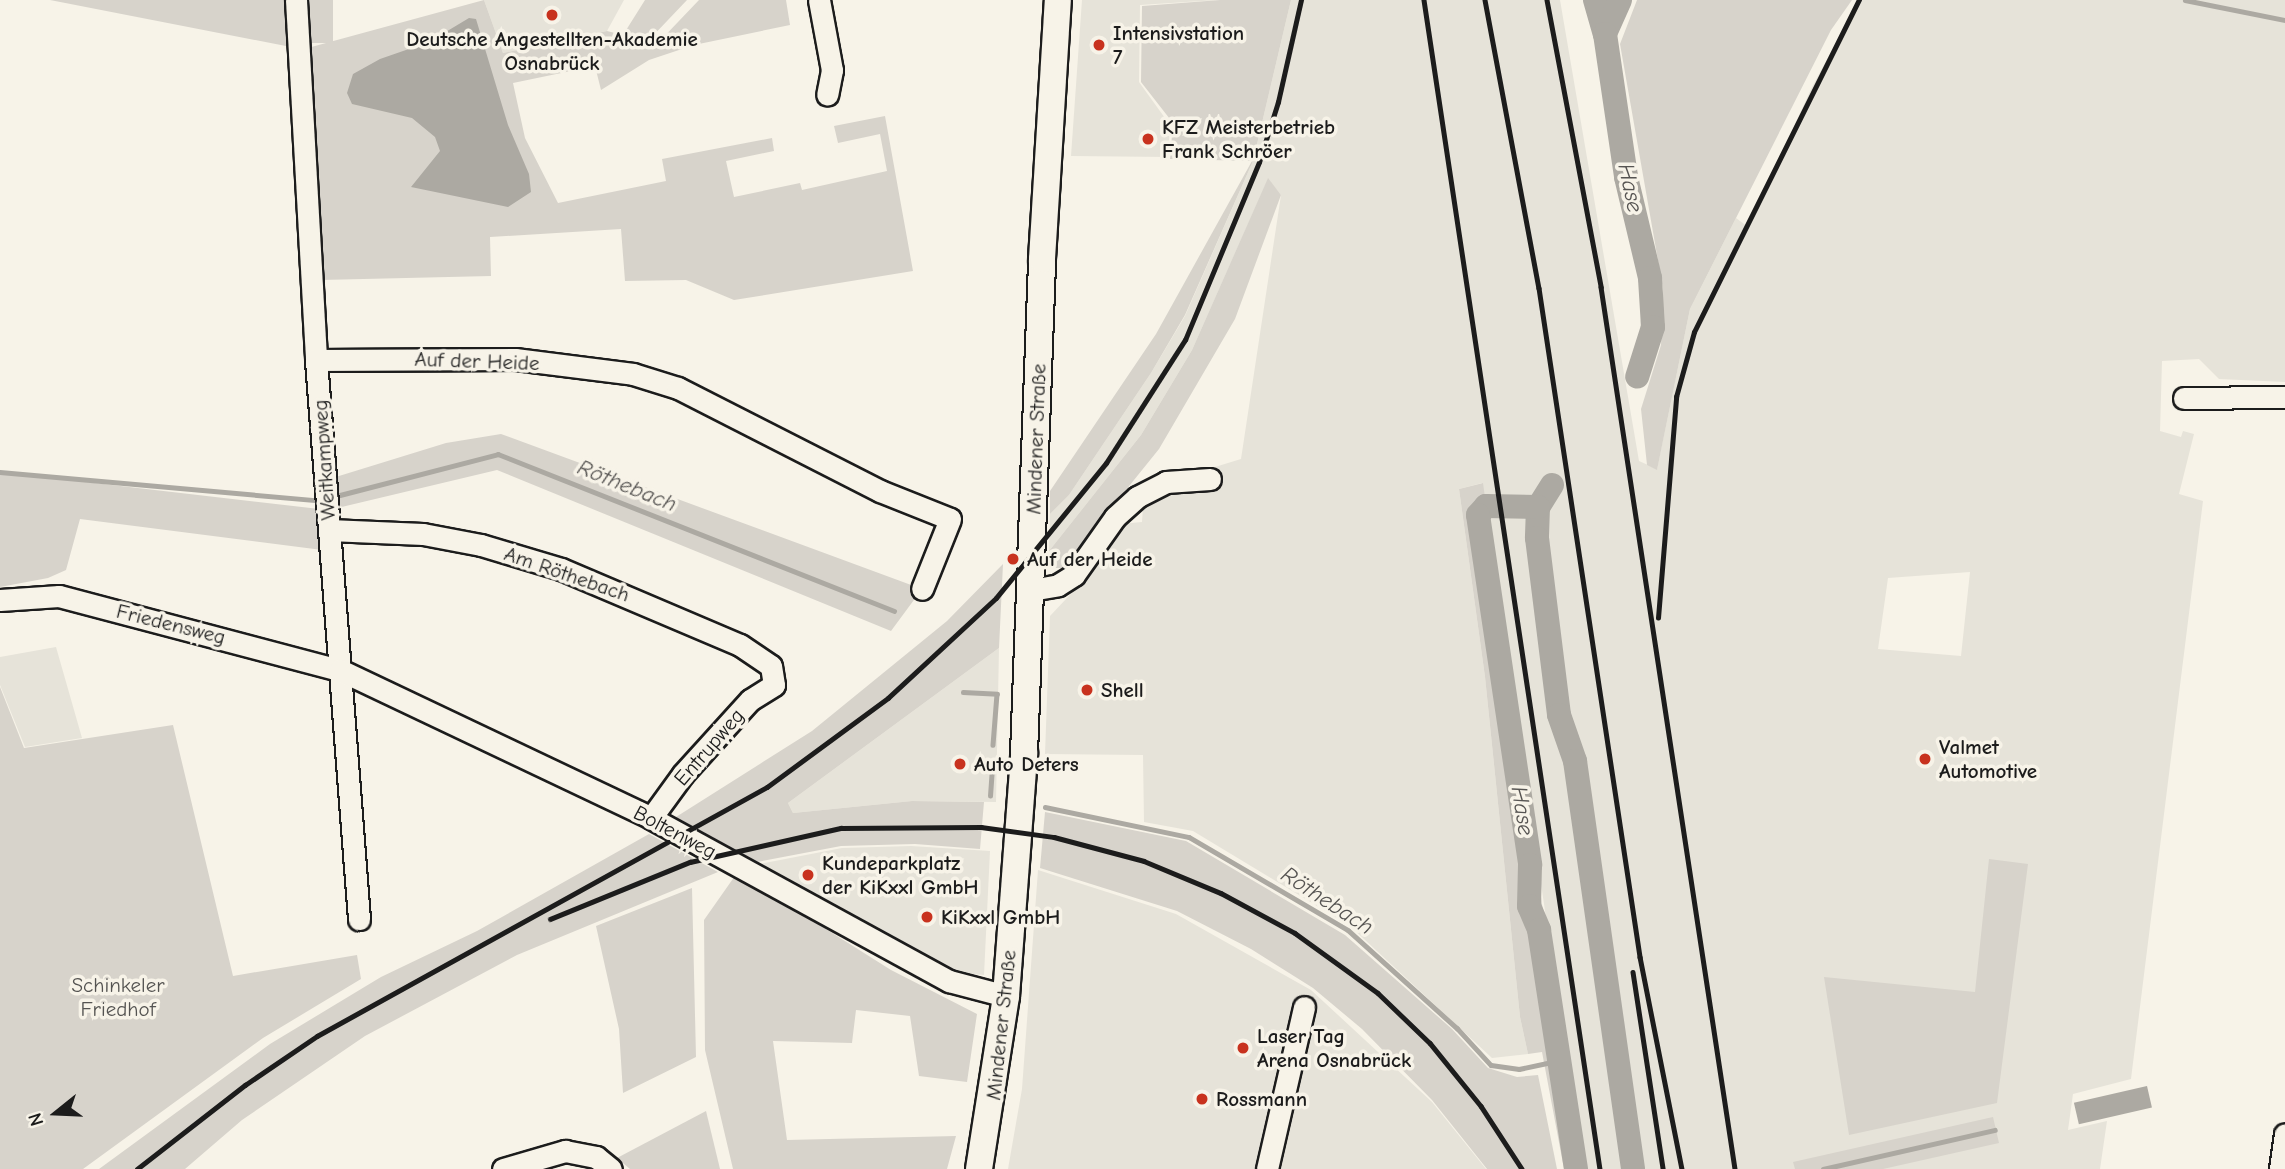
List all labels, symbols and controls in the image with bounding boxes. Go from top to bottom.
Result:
marker: Deutsche Angestellten-Akademie Osnabrück [544,7,560,23]
place label: Intensivstation 7 [1113,20,1244,70]
place label: Deutsche Angestellten-Akademie Osnabrück [406,26,698,76]
marker: Intensivstation 7 [1091,37,1107,53]
place label: KFZ Meisterbetrieb Frank Schröer [1162,114,1335,164]
marker: KFZ Meisterbetrieb Frank Schröer [1140,131,1156,147]
water label: Hase [1611,161,1649,215]
street label: Auf der Heide [414,346,540,376]
street label: Mindener Straße [1021,363,1051,515]
street label: Weitkampweg [307,399,341,521]
water label: Röthebach [573,454,681,518]
street label: Am Röthebach [501,541,633,607]
place label: Auf der Heide [1027,546,1153,572]
marker: Auf der Heide [1005,551,1021,567]
street label: Friedensweg [114,598,228,650]
place label: Shell [1101,677,1144,703]
marker: Shell [1079,682,1095,698]
street label: Entrupweg [669,703,749,791]
place label: Valmet Automotive [1939,734,2037,784]
place label: Auto Deters [974,751,1079,777]
marker: Valmet Automotive [1917,751,1933,767]
marker: Auto Deters [952,756,968,772]
water label: Hase [1504,784,1540,838]
street label: Boltenweg [629,800,721,864]
place label: Kundeparkplatz der KiKxxl GmbH [822,850,979,900]
water label: Röthebach [1276,861,1378,941]
marker: Kundeparkplatz der KiKxxl GmbH [800,867,816,883]
place label: KiKxxl GmbH [941,904,1060,930]
marker: KiKxxl GmbH [919,909,935,925]
street label: Mindener Straße [981,949,1021,1101]
park label: Schinkeler Friedhof [71,972,165,1022]
place label: Laser Tag Arena Osnabrück [1257,1023,1411,1073]
marker: Laser Tag Arena Osnabrück [1235,1040,1251,1056]
north arrow [21,1078,91,1148]
place label: Rossmann [1216,1086,1307,1112]
marker: Rossmann [1194,1091,1210,1107]
text: N [24,1110,48,1129]

